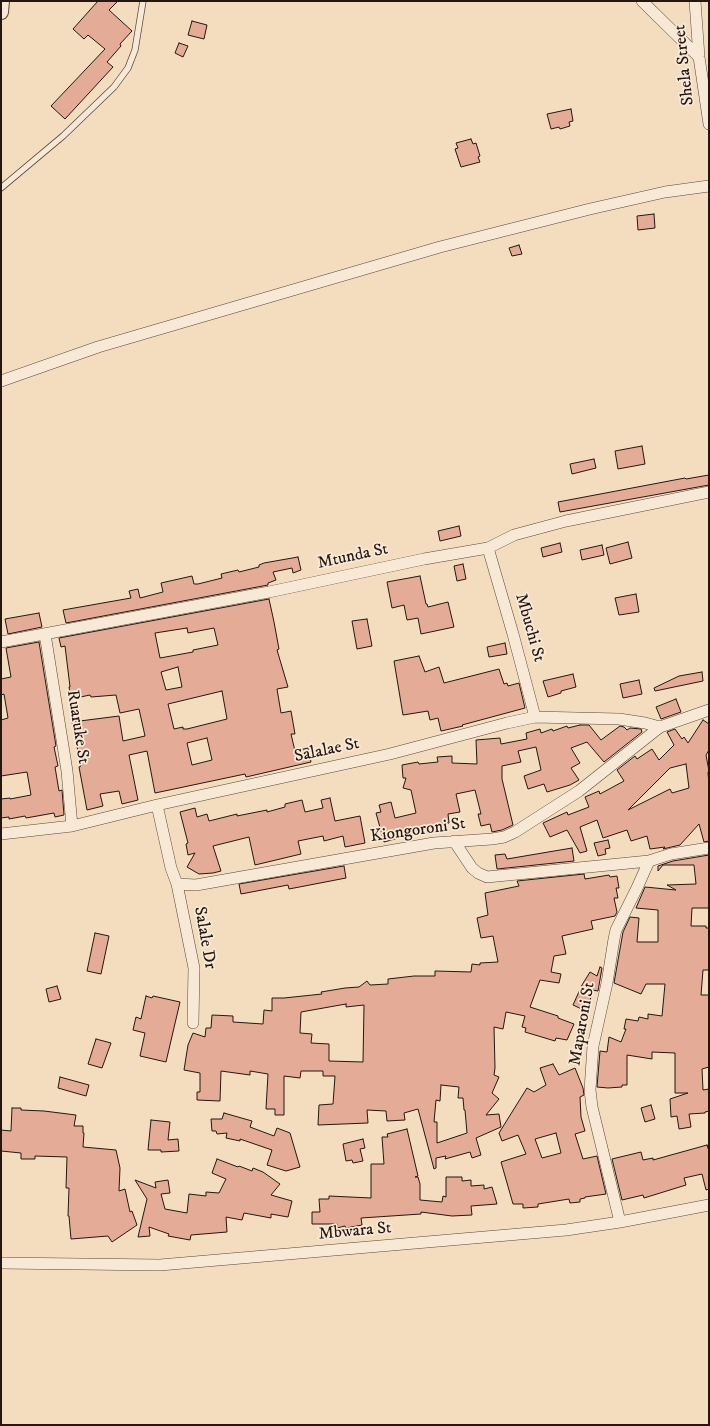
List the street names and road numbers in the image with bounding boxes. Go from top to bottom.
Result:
street label: Shela Street [671,24,699,106]
street label: Mtunda St [316,540,390,574]
street label: Mbuchi St [510,591,548,665]
street label: Ruaruke St [61,689,93,765]
street label: Salalae St [293,734,361,768]
street label: Kiongoroni St [369,814,467,848]
street label: Salale Dr [188,905,220,971]
street label: Maparoni St [566,981,600,1067]
street label: Mbwara St [318,1219,392,1245]

